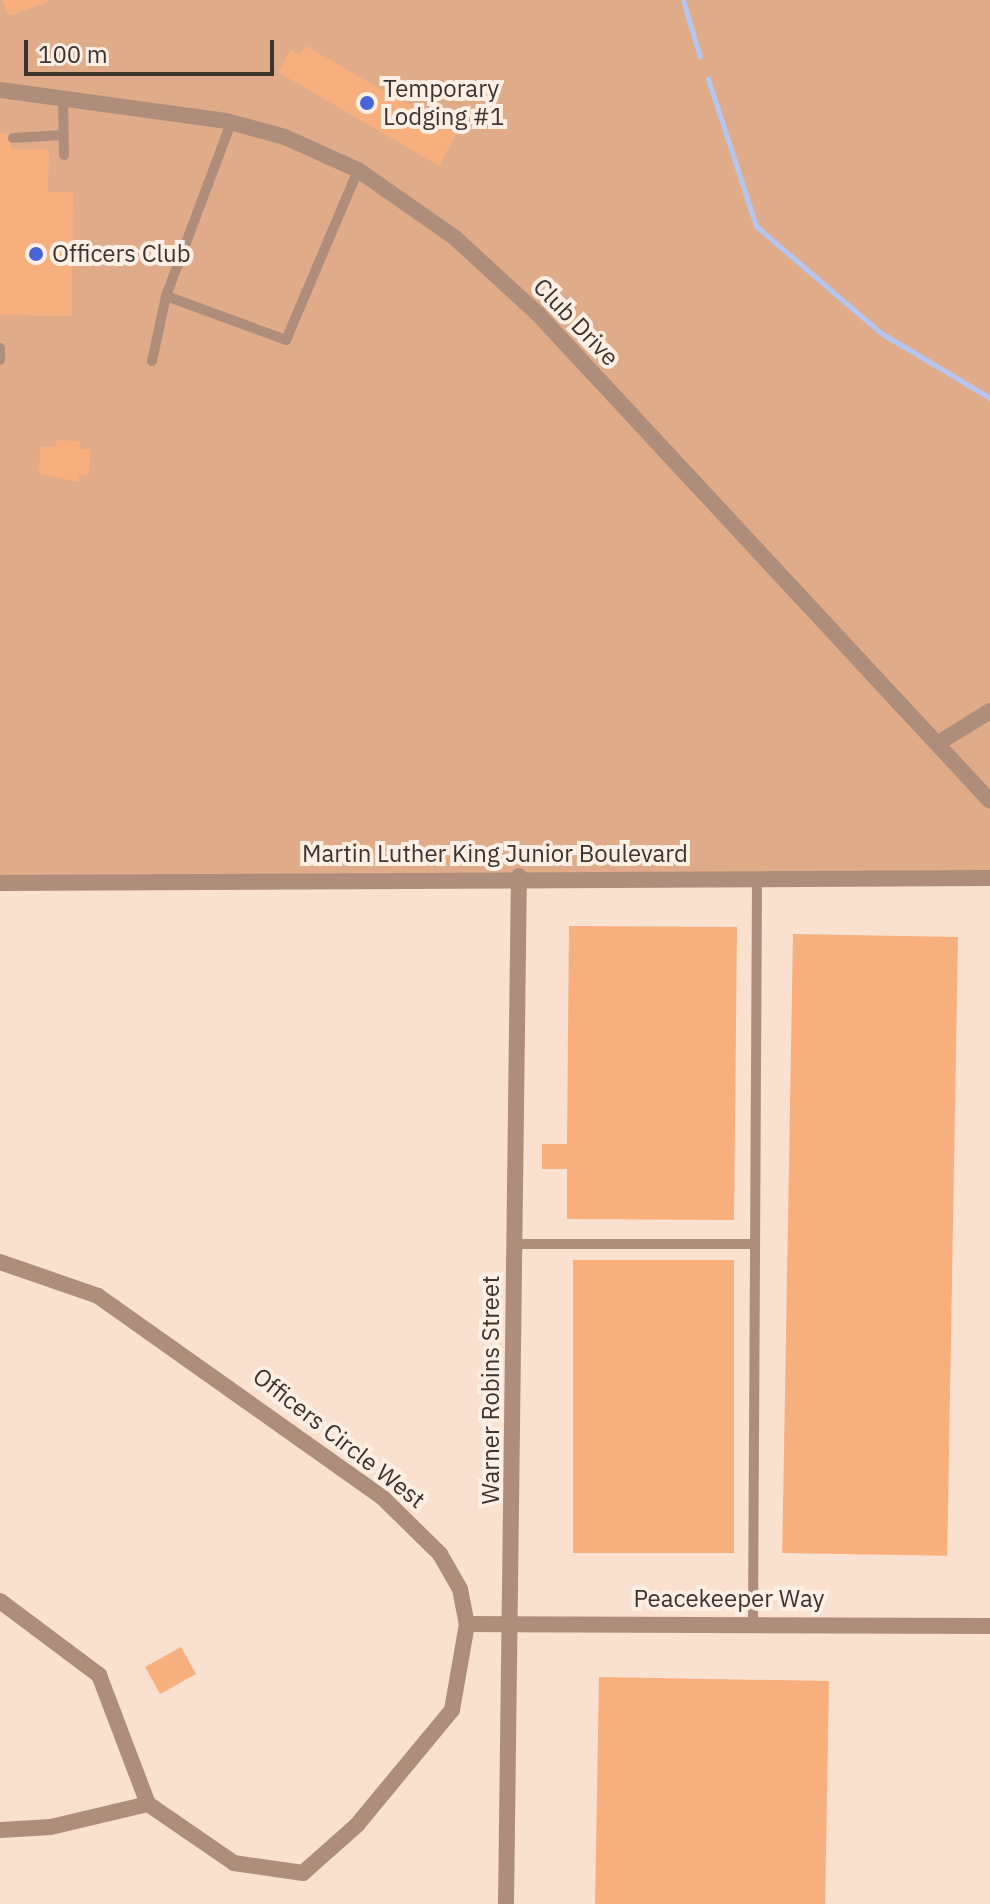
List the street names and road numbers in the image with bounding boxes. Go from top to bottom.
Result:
street label: Club Drive [527,272,625,372]
street label: Martin Luther King Junior Boulevard [302,840,688,868]
street label: Warner Robins Street [477,1275,505,1505]
street label: Officers Circle West [247,1362,431,1514]
street label: Peacekeeper Way [633,1585,825,1613]

